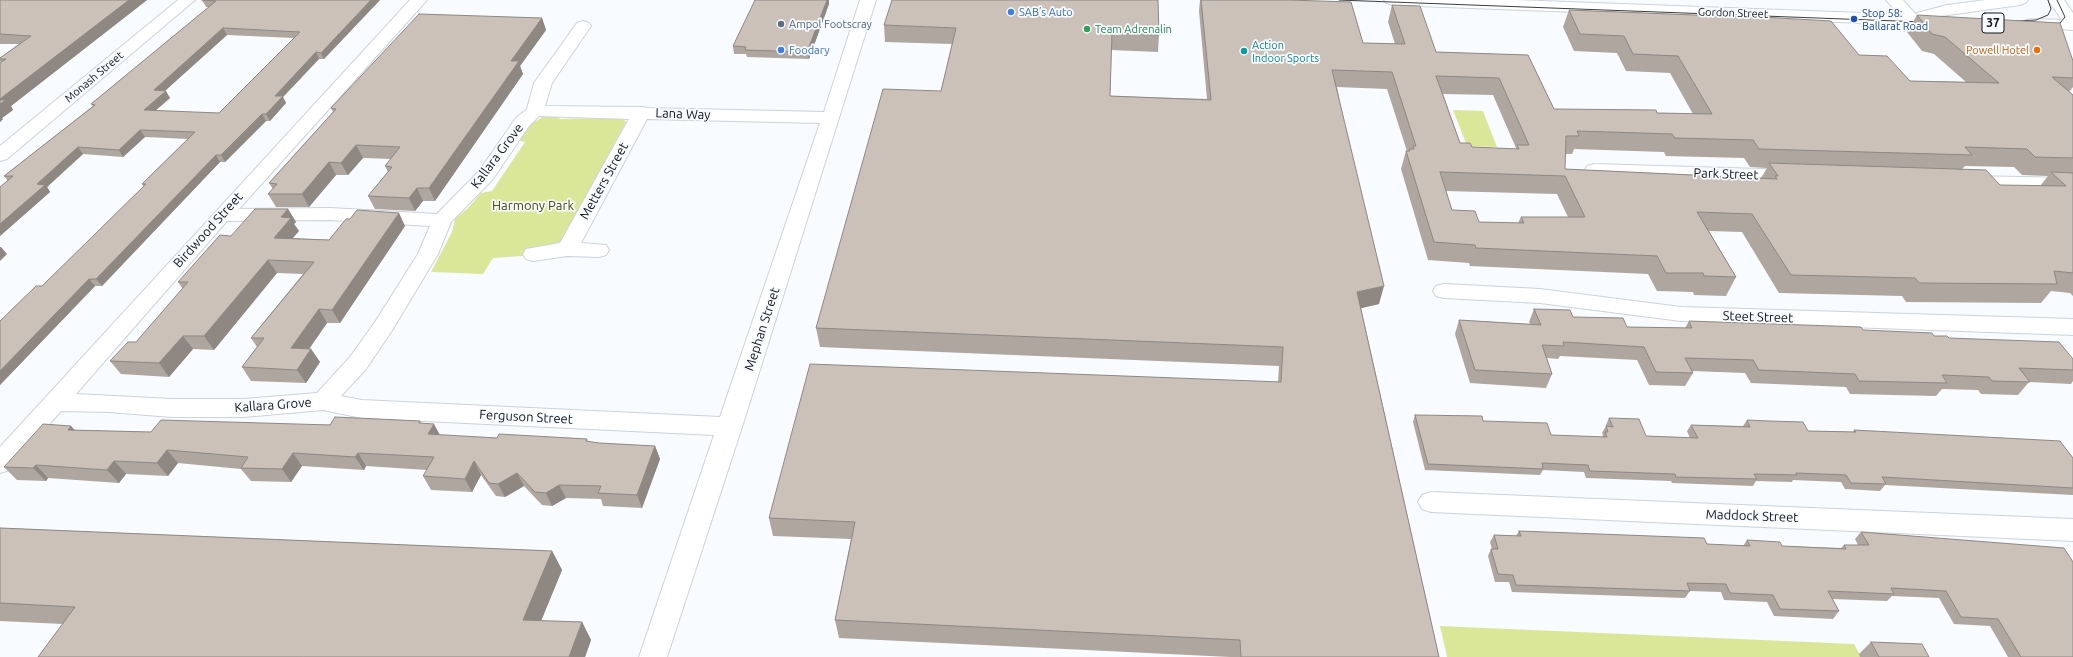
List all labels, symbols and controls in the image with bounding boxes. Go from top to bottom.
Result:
place label: SAB’s Auto [1019,5,1073,19]
street label: Gordon Street [1698,5,1768,21]
place label: Stop 58: Ballarat Road [1862,6,1928,32]
marker: SAB’s Auto [1006,7,1016,17]
road number: 37 [1982,13,2004,33]
marker: Stop 58: Ballarat Road [1849,14,1859,24]
place label: Ampol Footscray [789,17,872,31]
marker: Ampol Footscray [776,19,786,29]
place label: Team Adrenalin [1095,22,1172,36]
marker: Team Adrenalin [1082,24,1092,34]
place label: Action Indoor Sports [1252,38,1319,64]
place label: Foodary [789,43,829,57]
place label: Powell Hotel [1966,43,2029,57]
marker: Foodary [776,45,786,55]
marker: Powell Hotel [2032,45,2042,55]
marker: Action Indoor Sports [1239,46,1249,56]
street label: Monash Street [62,49,126,105]
street label: Lana Way [655,105,711,123]
street label: Kallara Grove [468,120,526,192]
street label: Metters Street [576,140,632,222]
street label: Park Street [1693,165,1759,183]
street label: Birdwood Street [170,189,246,271]
park label: Harmony Park [492,198,574,214]
street label: Mephan Street [741,285,783,373]
street label: Steet Street [1722,308,1794,326]
street label: Kallara Grove [234,395,312,415]
street label: Ferguson Street [479,407,573,427]
street label: Maddock Street [1705,507,1799,525]

